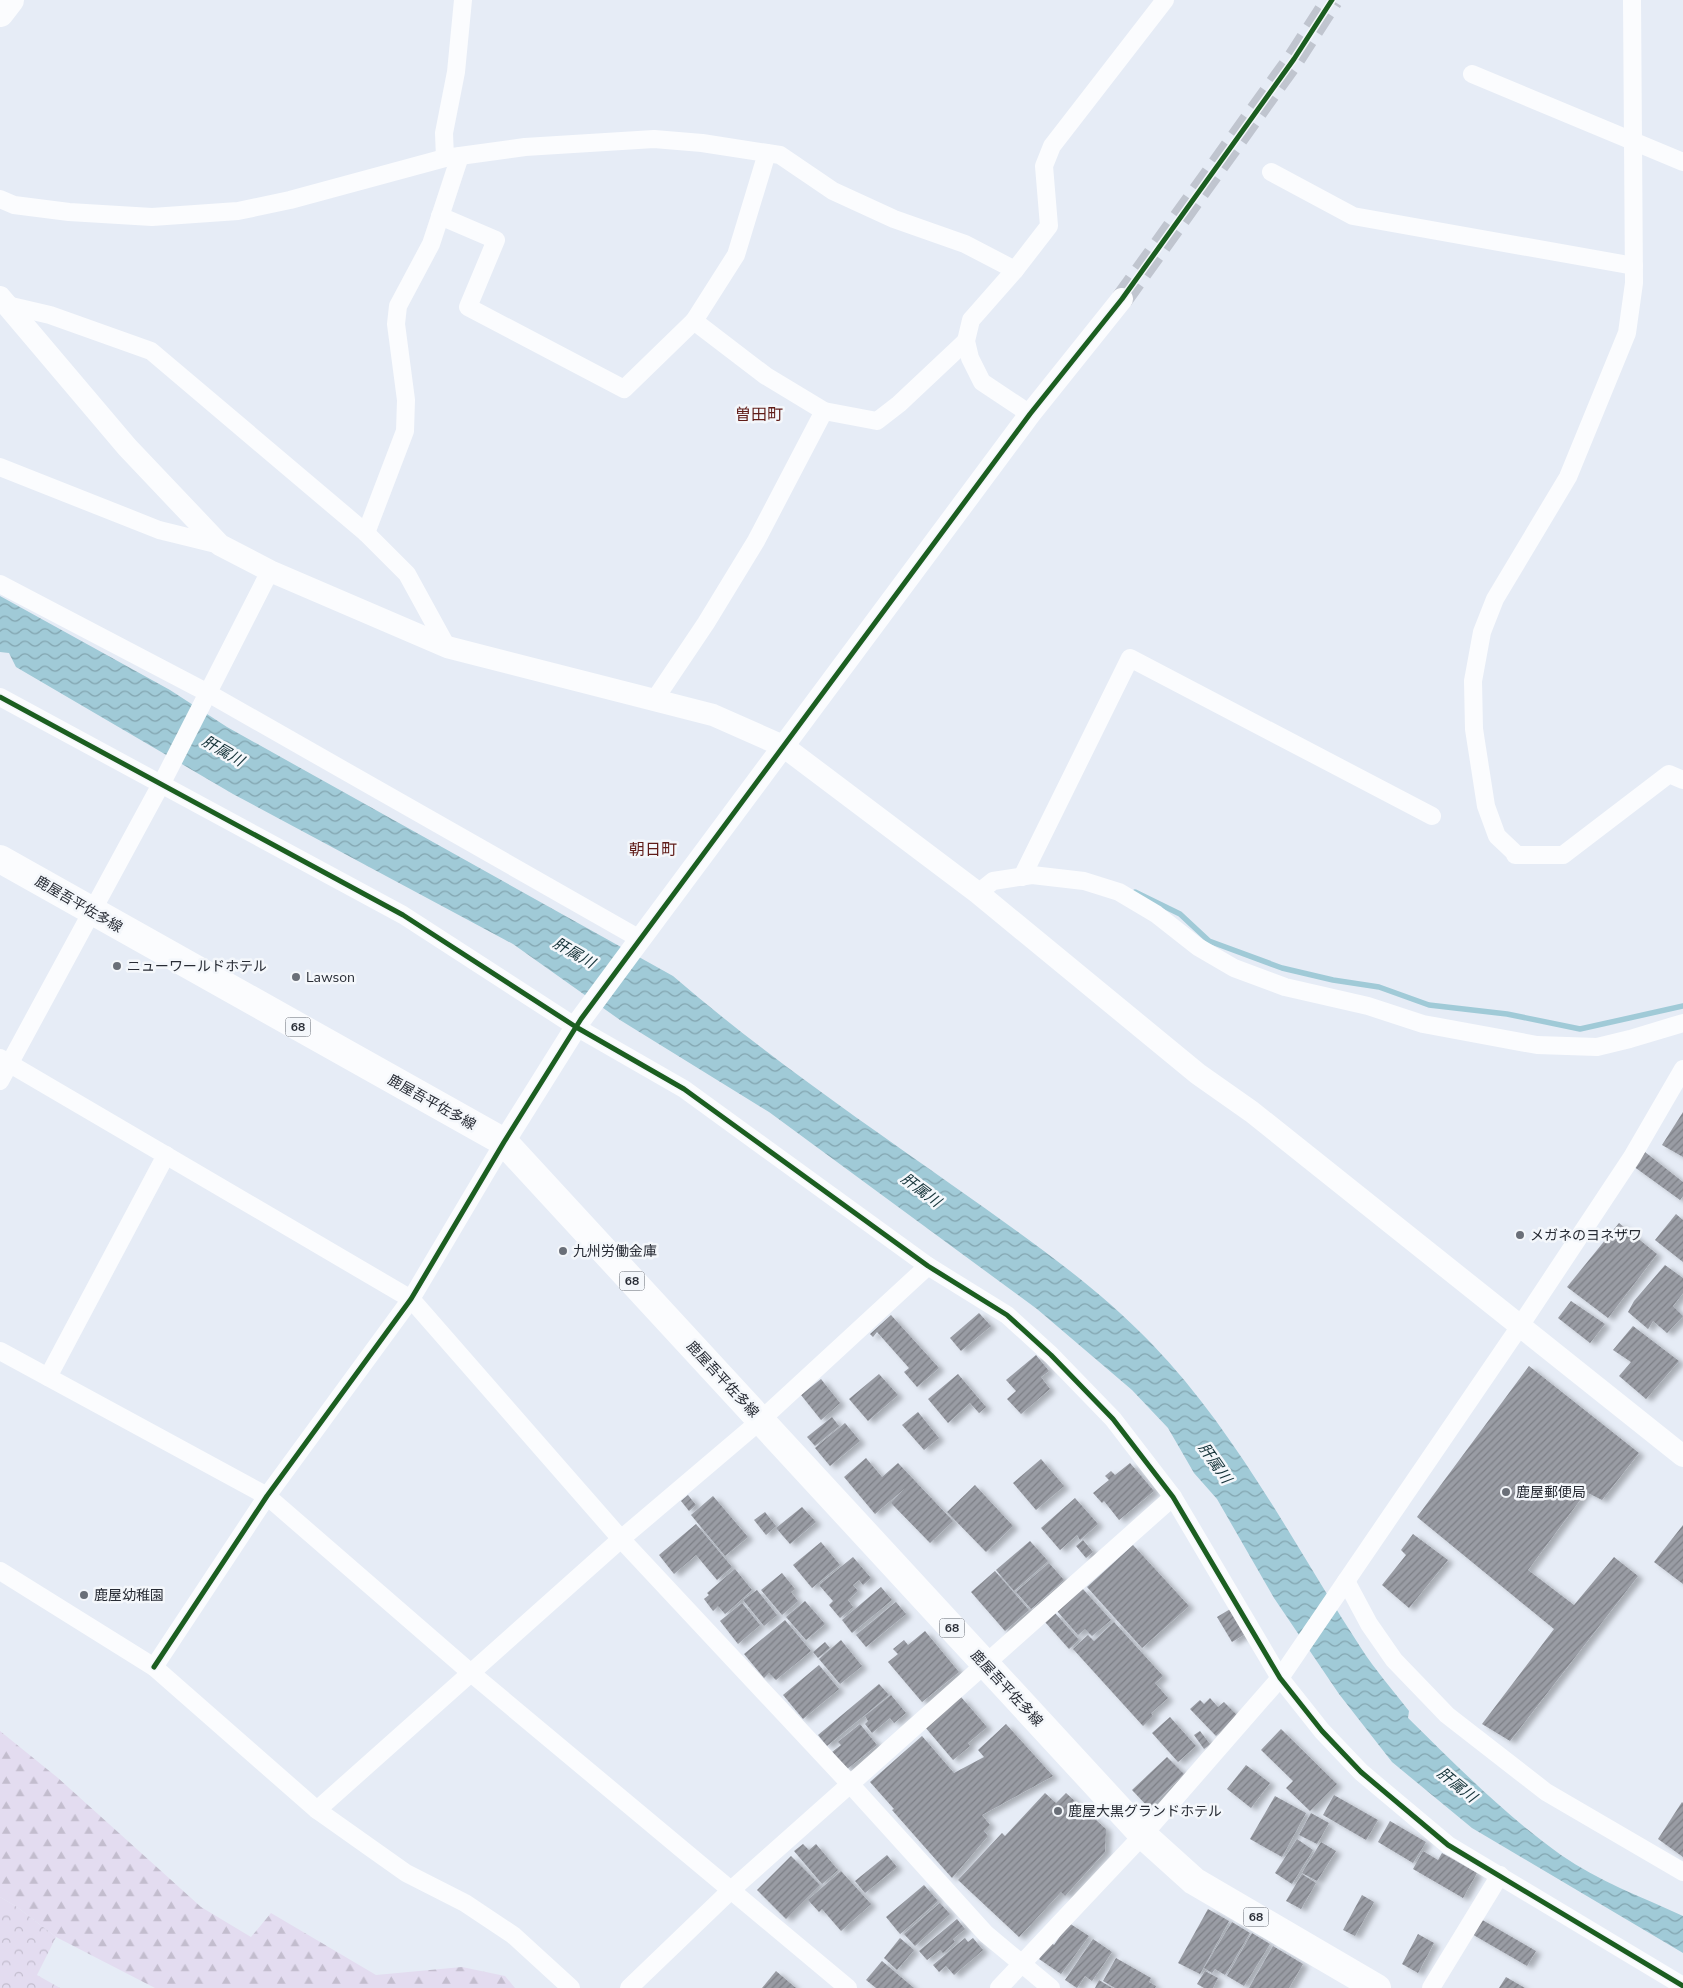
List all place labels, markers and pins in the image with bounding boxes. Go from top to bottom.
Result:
place label: ニューワールドホテル [127,957,267,976]
marker: ニューワールドホテル [111,960,123,972]
place label: Lawson [306,968,355,987]
marker: Lawson [290,971,302,983]
place label: メガネのヨネザワ [1530,1226,1642,1245]
marker: メガネのヨネザワ [1514,1229,1526,1241]
place label: 九州労働金庫 [573,1242,657,1261]
marker: 九州労働金庫 [557,1245,569,1257]
place label: 鹿屋郵便局 [1516,1483,1586,1502]
marker: 鹿屋郵便局 [1500,1486,1512,1498]
place label: 鹿屋幼稚園 [94,1586,164,1605]
marker: 鹿屋幼稚園 [78,1589,90,1601]
place label: 鹿屋大黒グランドホテル [1068,1802,1222,1821]
marker: 鹿屋大黒グランドホテル [1052,1805,1064,1817]

